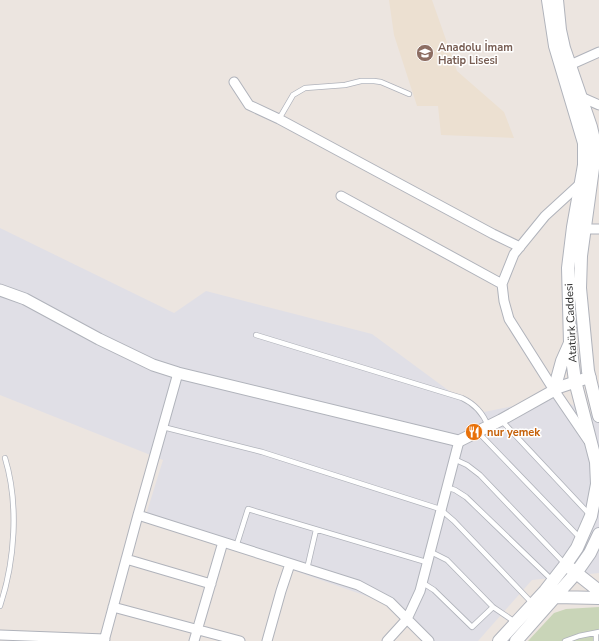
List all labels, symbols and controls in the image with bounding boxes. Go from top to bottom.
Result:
place label: Anadolu İmam Hatip Lisesi [438,39,513,68]
school or university icon: Anadolu İmam Hatip Lisesi [415,43,435,63]
street label: Atatürk Caddesi [561,283,581,363]
restaurant icon: nur yemek [464,422,484,442]
place label: nur yemek [487,425,541,440]

